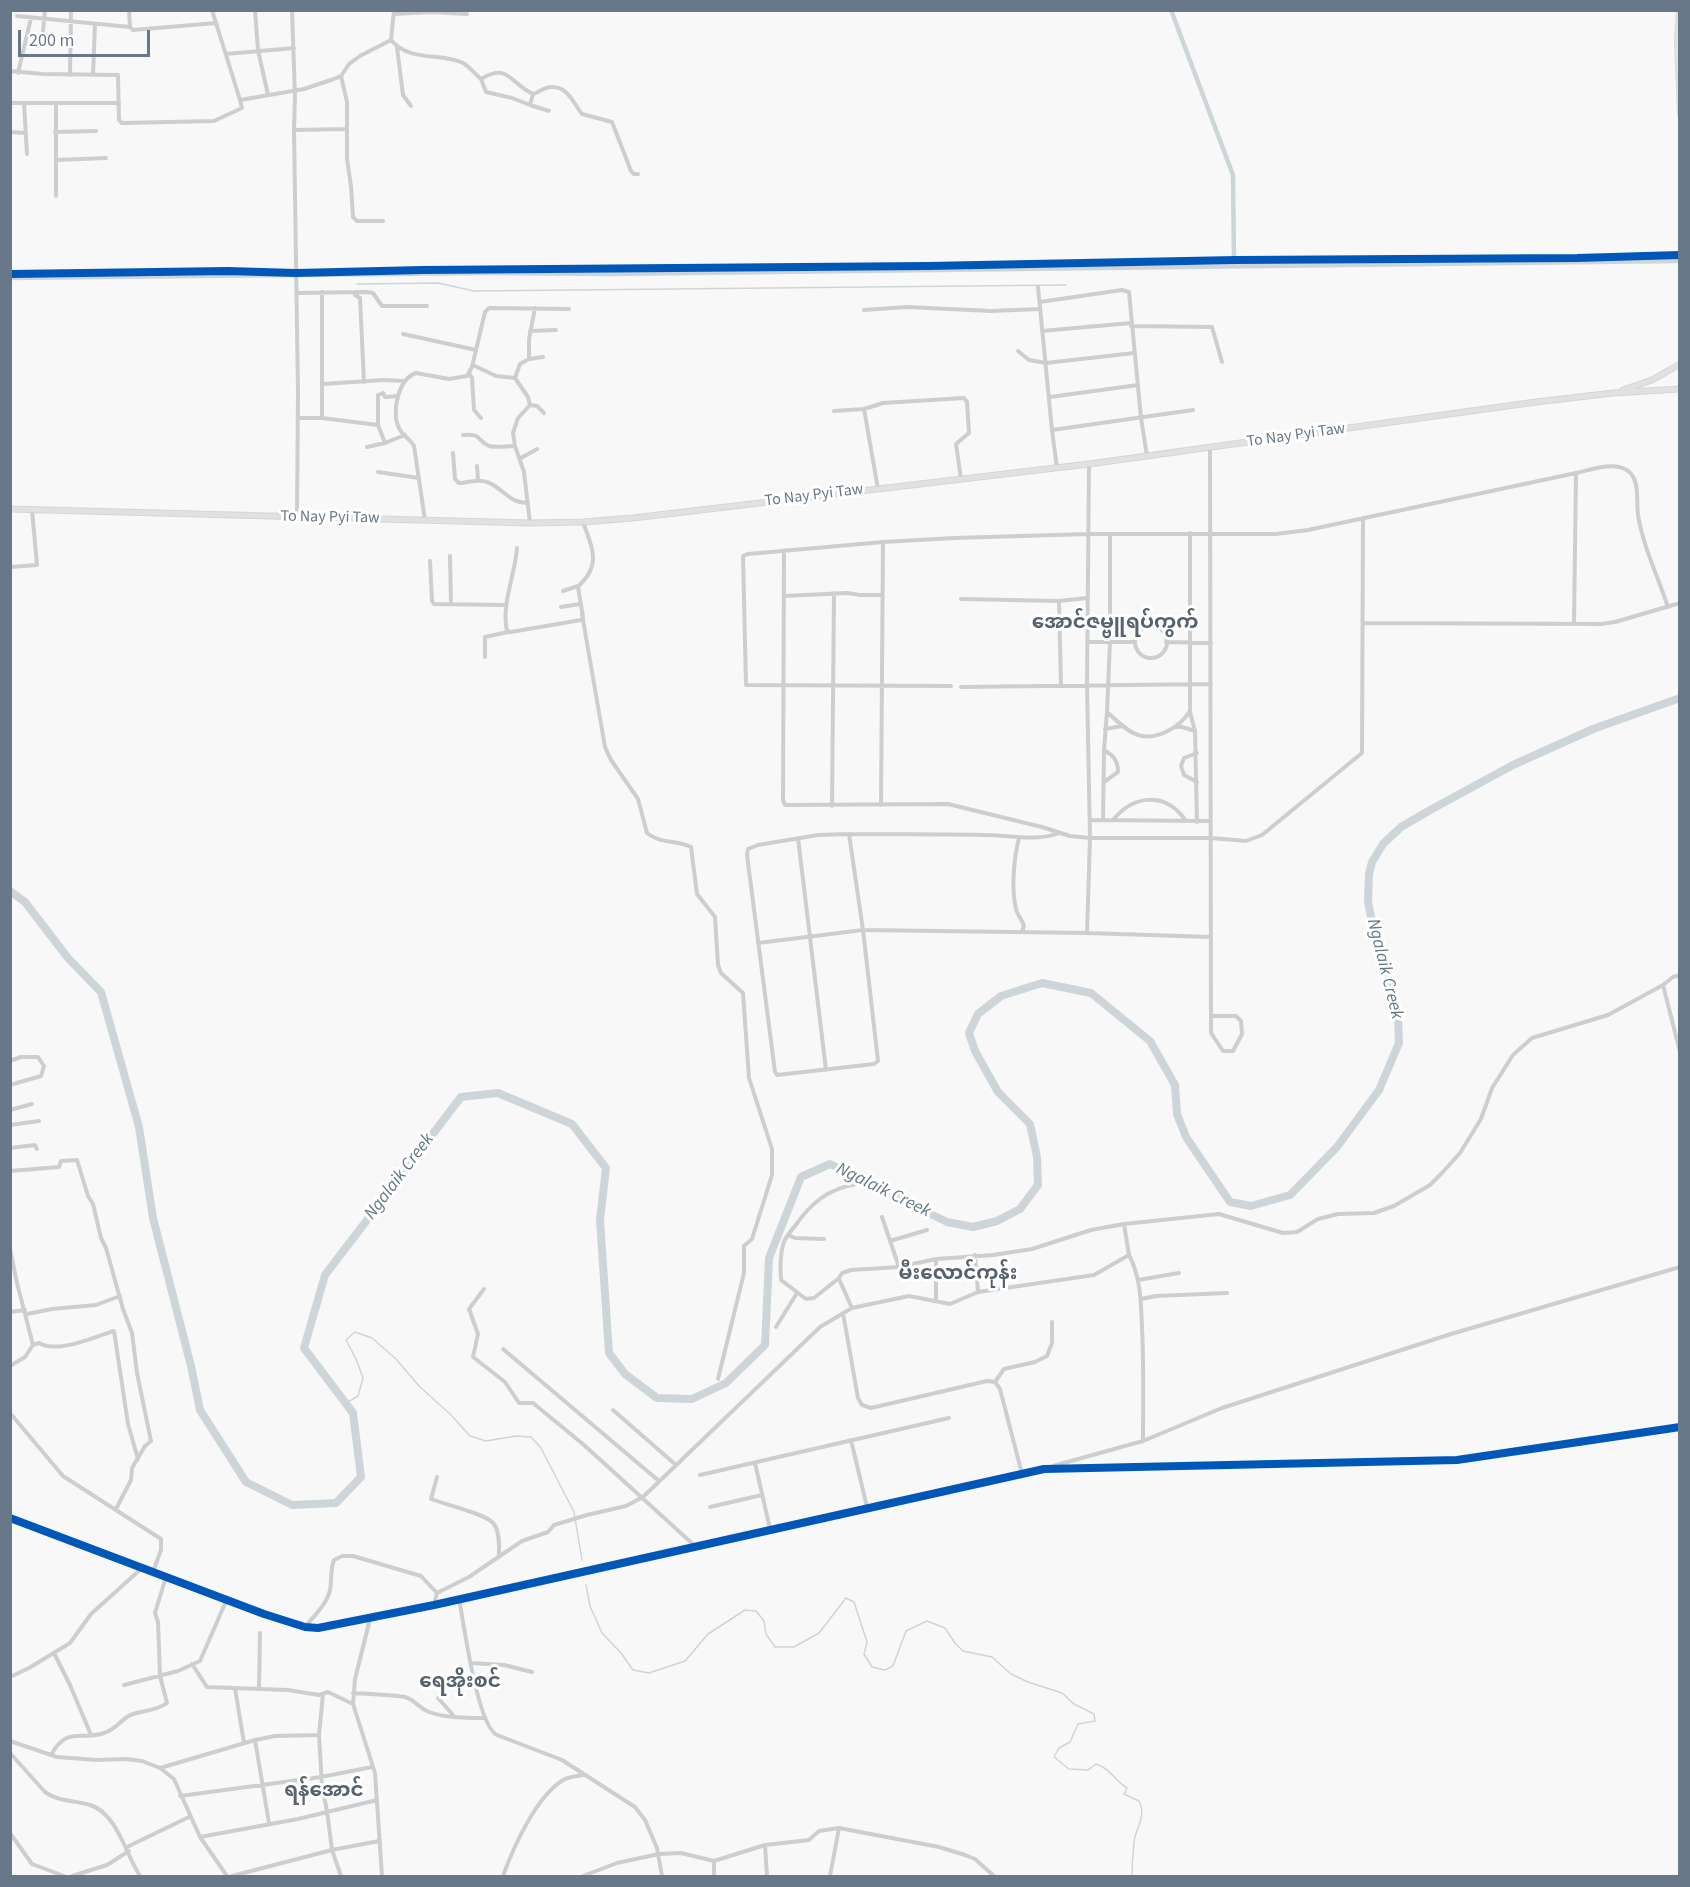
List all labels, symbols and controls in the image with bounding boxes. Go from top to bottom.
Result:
scale bar [21,18,153,56]
text: 200 m [29,28,74,53]
street label: To Nay Pyi Taw [1246,420,1346,452]
street label: To Nay Pyi Taw [764,480,864,512]
street label: To Nay Pyi Taw [280,508,380,528]
district label: အောင်ဇမ္ဗူရပ်ကွက် [1032,612,1198,636]
water label: Ngalaik Creek [1361,917,1407,1021]
water label: Ngalaik Creek [361,1130,439,1224]
water label: Ngalaik Creek [832,1159,934,1223]
district label: မီးလောင်ကုန်း [899,1263,1017,1287]
district label: ရေအိုးစင် [419,1671,501,1695]
district label: ရန်အောင် [284,1780,364,1804]

